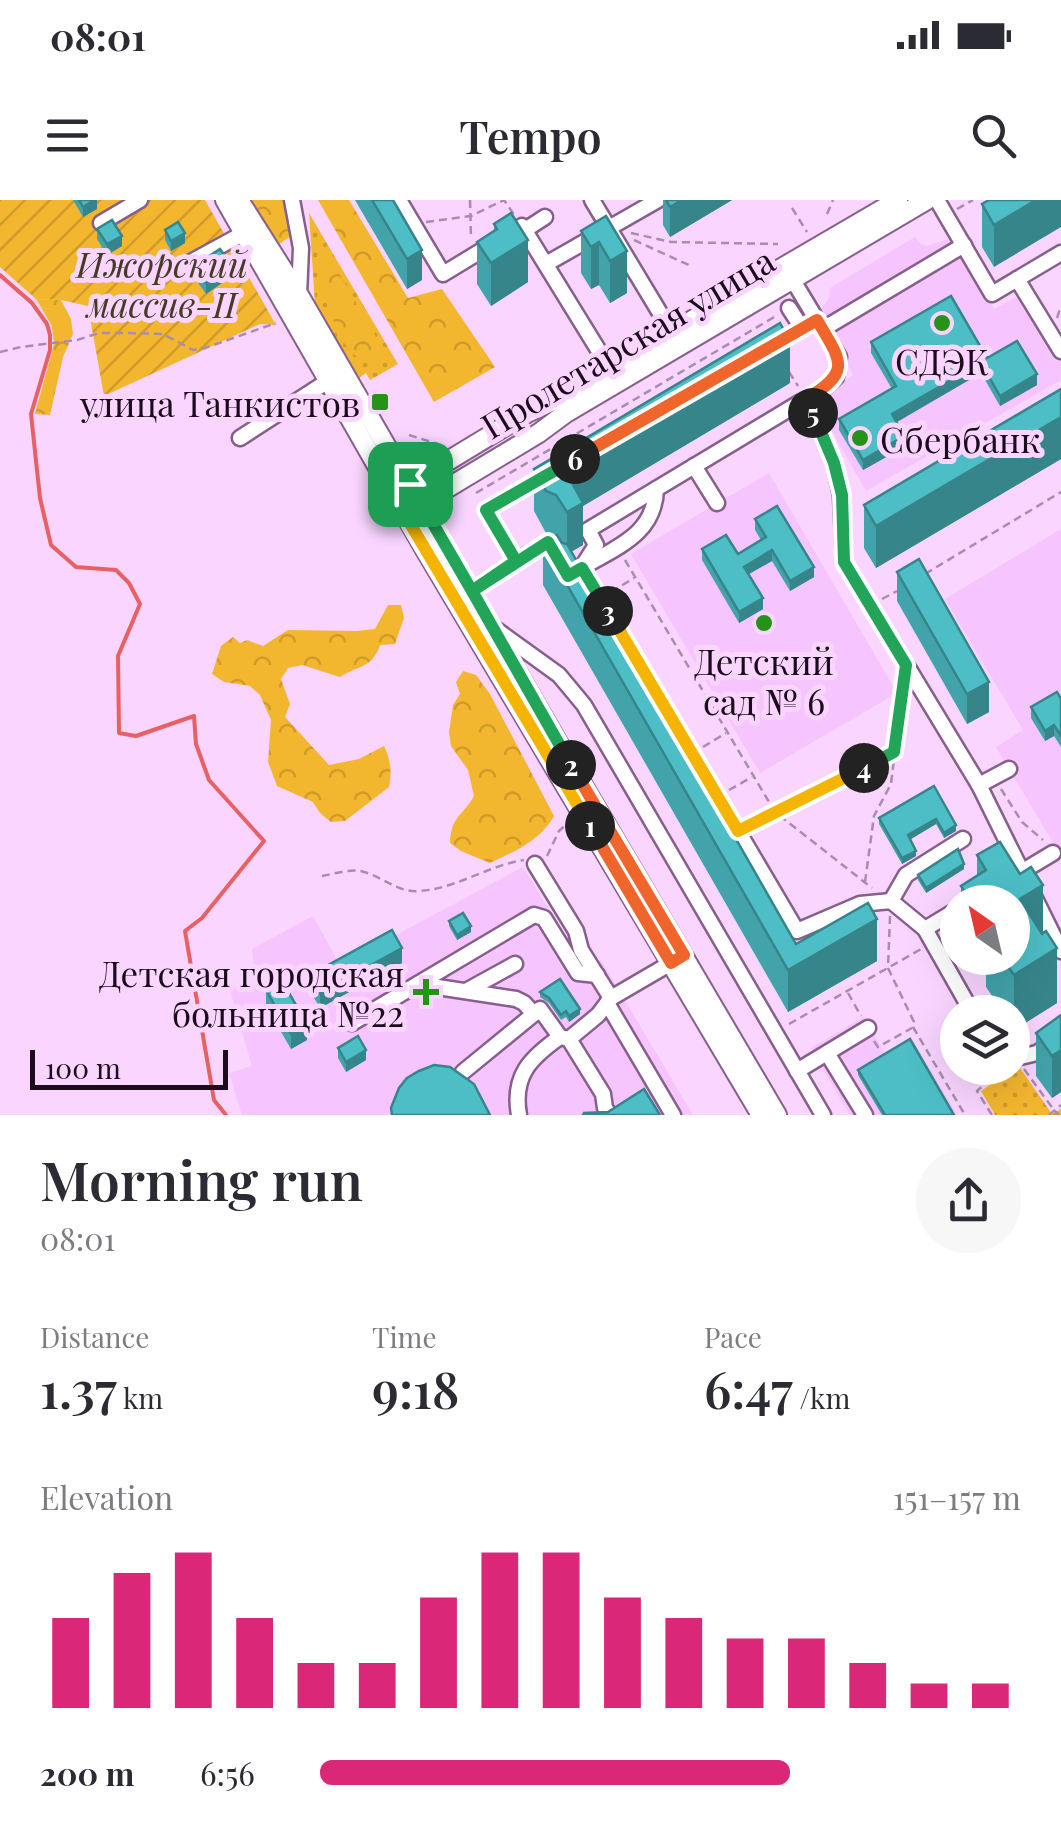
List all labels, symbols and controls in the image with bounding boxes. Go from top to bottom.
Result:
text: 08:01 [50,10,146,61]
text: Tempo [459,105,602,165]
icon: menu [40,108,95,163]
icon: search [966,108,1021,163]
street label: Пролетарская улица [472,235,783,448]
park label: Ижорский массив-II [74,240,249,327]
marker: СДЭК [931,312,953,334]
place label: СДЭК [895,337,989,384]
place label: улица Танкистов [79,379,360,426]
pin: 5 [788,388,838,438]
marker: улица Танкистов [369,391,391,413]
text: 5 [807,394,819,431]
place label: Сбербанк [880,415,1040,462]
marker: Сбербанк [849,427,871,449]
pin: 6 [550,434,600,484]
text: 6 [567,440,583,477]
pin [368,442,453,527]
icon: arrive [383,457,438,512]
pin: 3 [583,586,633,636]
text: 3 [601,592,615,629]
marker: Детский сад № 6 [753,612,775,634]
place label: Детский сад № 6 [694,637,834,724]
pin: 2 [546,740,596,790]
pin: 4 [839,743,889,793]
text: 2 [564,746,578,783]
text: 4 [857,749,871,786]
pin: 1 [565,801,615,851]
text: 1 [585,807,595,844]
north arrow [940,885,1030,975]
map controls [940,885,1030,1085]
place label: Детская городская больница №22 [99,949,404,1036]
marker: Детская городская больница №22 [413,979,439,1005]
button: layers [940,995,1030,1085]
scale bar [30,1045,228,1090]
text: 100 m [45,1049,121,1086]
text: Morning run [40,1141,363,1215]
button: share [916,1148,1021,1253]
text: 08:01 [40,1216,115,1259]
text: Distance [40,1318,149,1355]
text: Time [372,1318,437,1355]
text: Pace [704,1318,762,1355]
text: 1.37 [40,1355,117,1422]
text: 9:18 [372,1355,459,1422]
text: 6:47 [704,1355,793,1422]
text: km [117,1379,163,1416]
text: /km [793,1379,850,1416]
text: Elevation [40,1475,173,1518]
text: 151–157 m [893,1475,1021,1518]
text: 200 m [40,1751,134,1794]
text: 6:56 [200,1751,255,1794]

